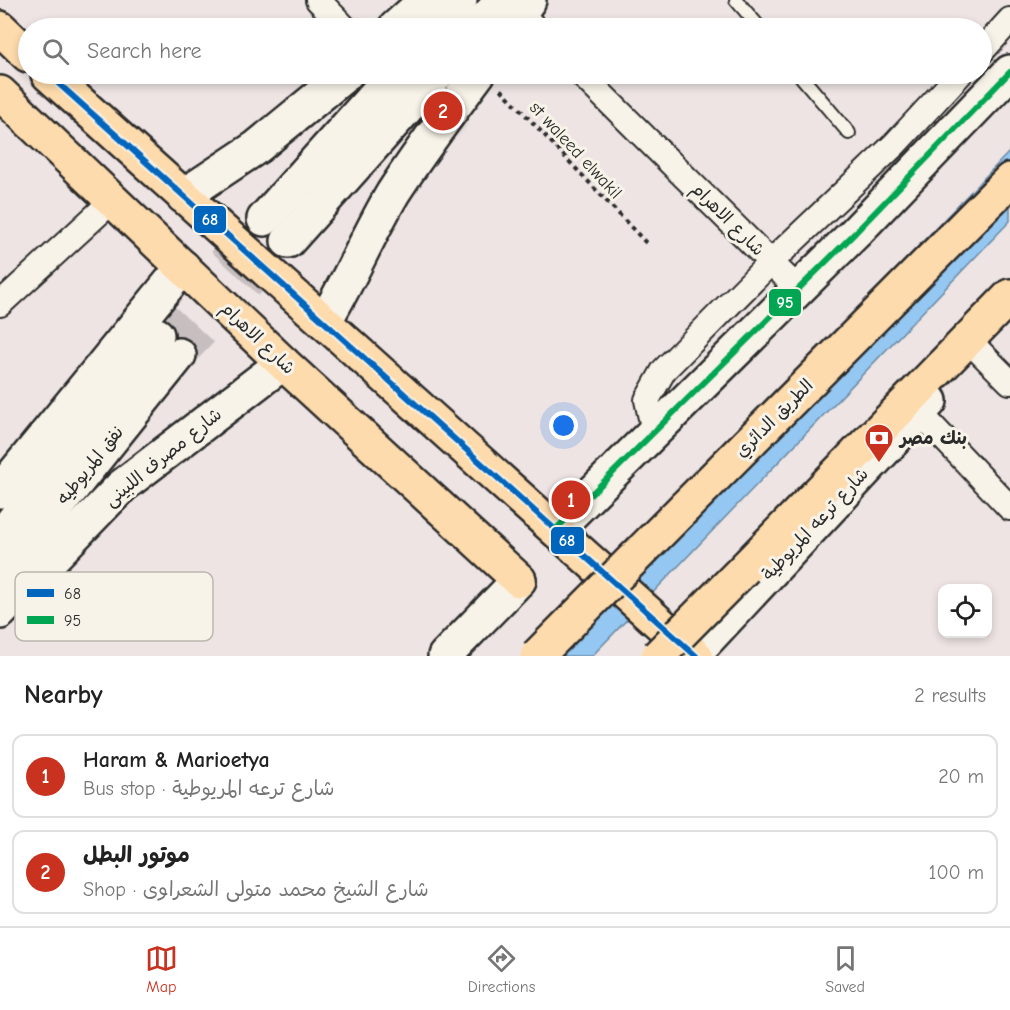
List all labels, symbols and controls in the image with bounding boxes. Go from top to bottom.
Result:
search box [18,18,992,84]
icon: search [39,35,72,68]
text: Search here [87,38,202,64]
pin: 2 [424,88,462,134]
street label: st waleed elwakil [525,97,626,203]
street label: شارع الاهرام [685,178,769,262]
line badge: 68 [193,205,227,234]
text: 68 [202,211,218,229]
line badge: 95 [768,288,802,317]
text: 95 [777,294,793,312]
street label: شارع الاهرام [214,298,299,381]
street label: الطريق الدائري [731,375,819,463]
street label: شارع مصرف اللبينى [101,404,227,512]
your location [549,411,578,440]
street label: نفق المريوطيه [53,422,128,509]
bank icon: بنك مصر [863,422,895,464]
place label: بنك مصر [898,428,967,449]
street label: شارع ترعه المريوطية [758,464,874,586]
pin: 1 [552,478,590,522]
line badge: 68 [550,526,585,555]
text: 68 [559,532,575,550]
legend [15,572,213,641]
map controls [938,584,992,638]
button: locate [938,584,992,638]
text: 68 [64,585,81,603]
text: 95 [64,612,81,630]
text: Nearby [24,680,103,710]
text: 2 results [914,684,986,707]
text: Haram & Marioetya [83,747,270,773]
text: 1 [42,765,49,788]
text: 20 m [938,765,984,788]
text: Bus stop · شارع ترعه المريوطية [83,777,335,800]
text: موتور البطل [83,842,190,868]
text: 2 [41,861,50,884]
text: 100 m [929,861,984,884]
text: Shop · شارع الشيخ محمد متولى الشعراوى [83,878,429,901]
tab: Map [145,942,178,996]
tab: Directions [468,942,535,996]
tab: Saved [825,942,865,996]

